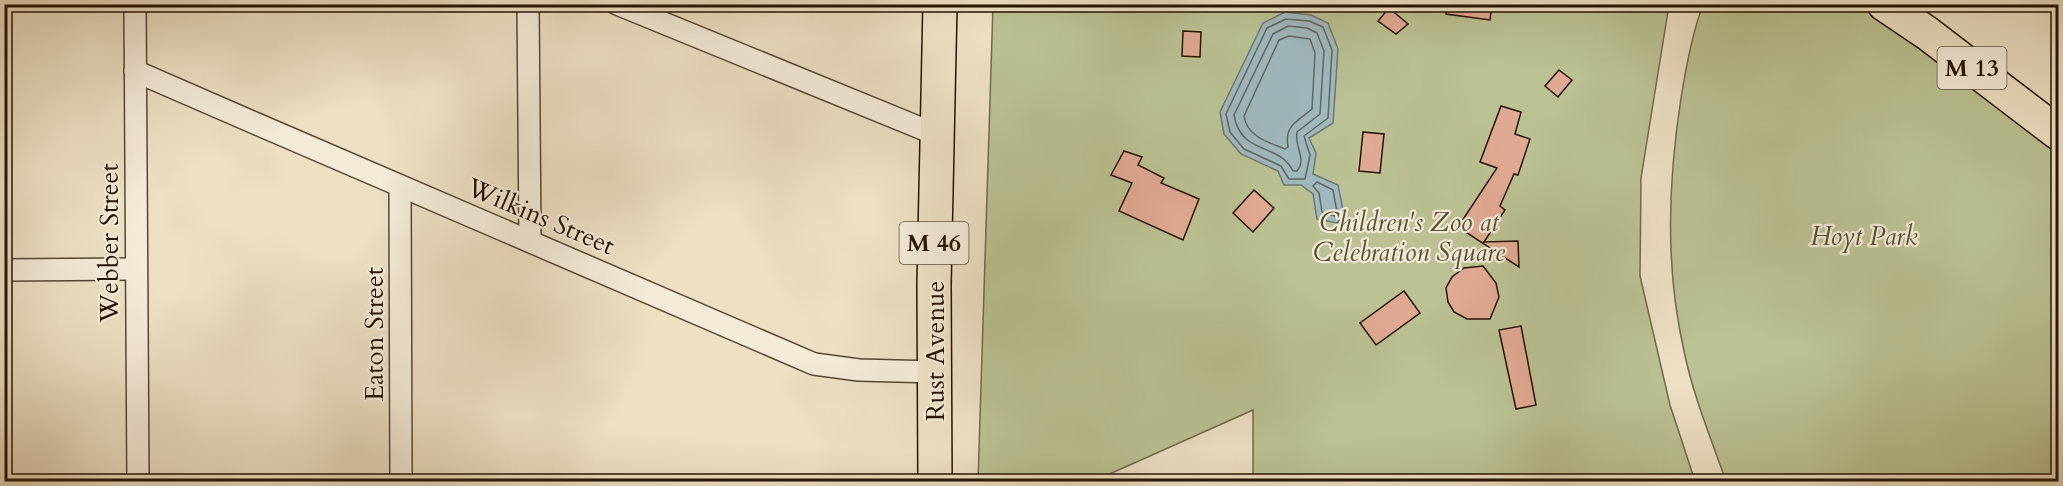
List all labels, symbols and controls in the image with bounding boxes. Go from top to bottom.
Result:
road number: M 13 [1938,47,2006,89]
street label: Webber Street [92,163,127,324]
street label: Wilkins Street [461,169,620,263]
park label: Children's Zoo at Celebration Square [1313,205,1506,270]
park label: Hoyt Park [1810,219,1918,254]
road number: M 46 [900,222,968,264]
street label: Eaton Street [357,267,392,401]
street label: Rust Avenue [918,281,953,421]

